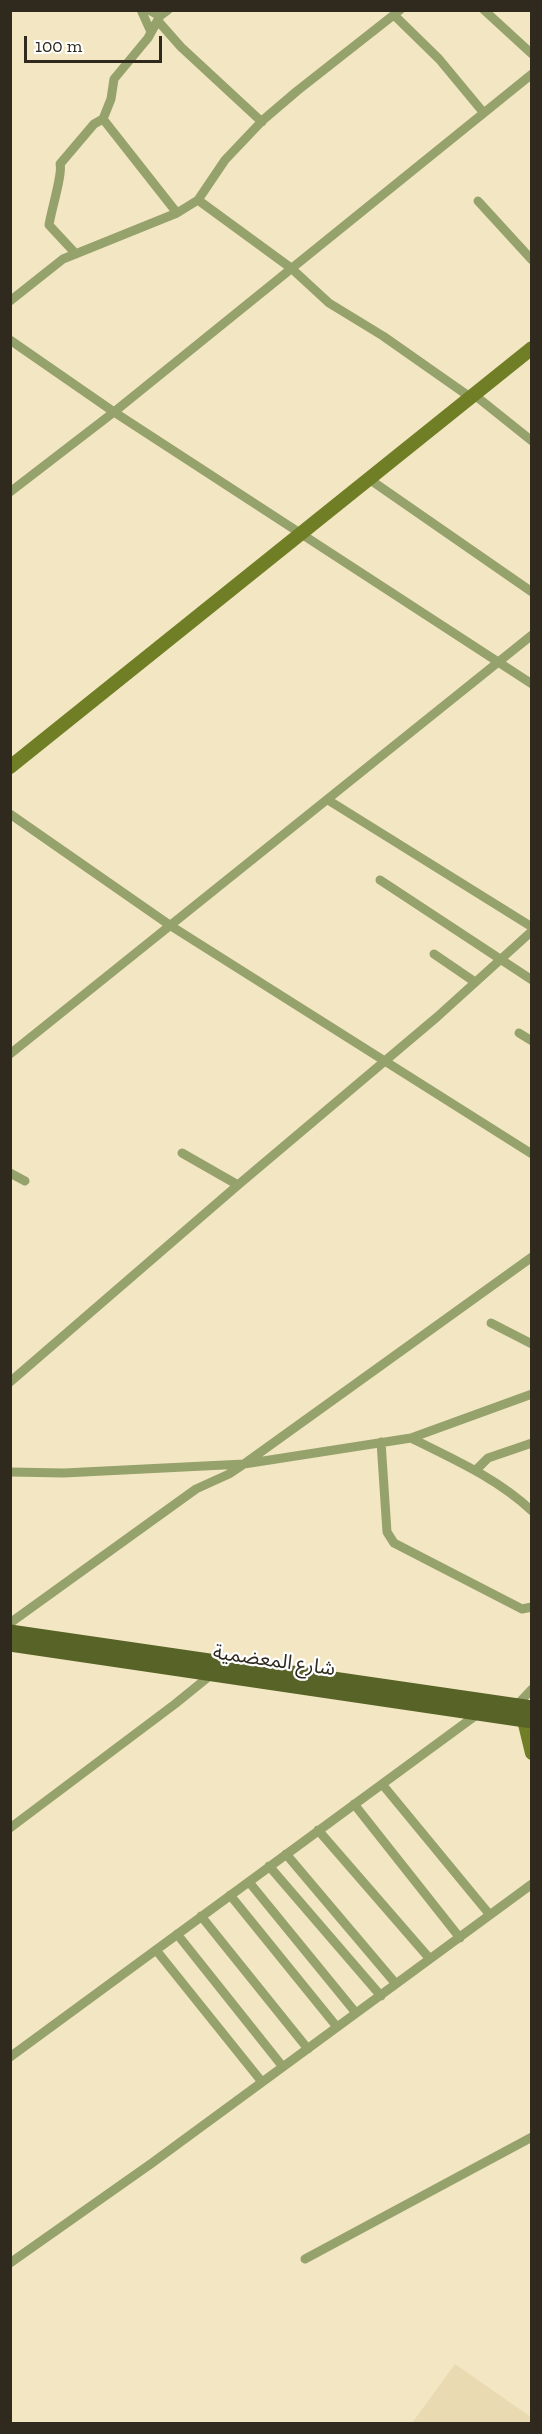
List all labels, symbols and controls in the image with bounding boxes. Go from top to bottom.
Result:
scale bar [27,24,165,62]
text: 100 m [35,35,82,57]
street label: شارع المعضمية [211,1641,337,1681]

